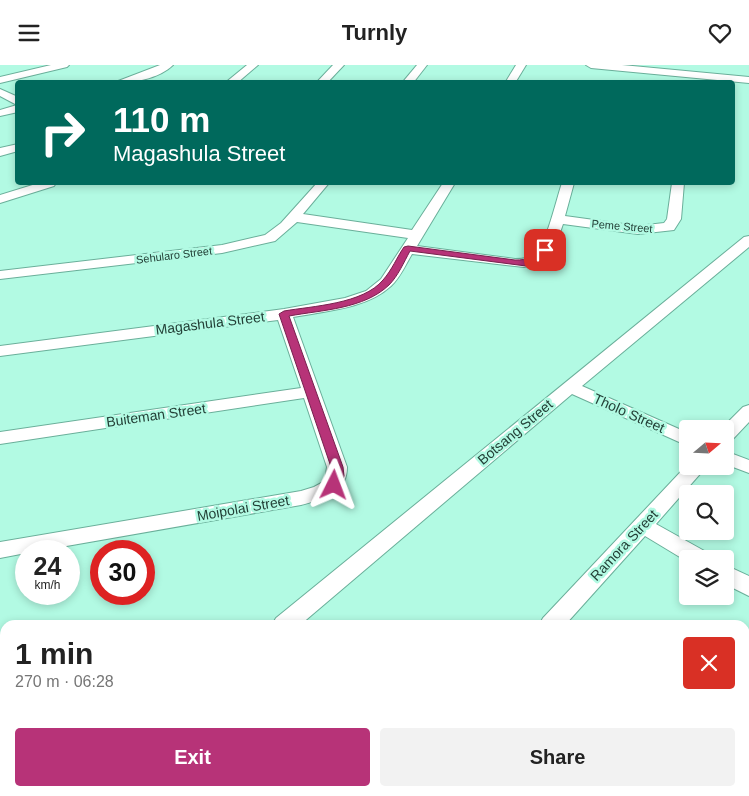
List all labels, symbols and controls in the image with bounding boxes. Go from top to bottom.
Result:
icon: menu [15,19,43,47]
icon: heart [706,19,734,47]
text: Turnly [342,20,407,45]
icon: right [30,100,95,165]
text: 110 m [113,100,210,139]
text: Magashula Street [113,141,285,166]
street label: Peme Street [591,217,653,235]
pin [524,229,566,271]
icon: arrive [531,236,559,264]
street label: Sehularo Street [135,244,213,266]
street label: Magashula Street [155,308,266,338]
street label: Tholo Street [591,390,667,436]
street label: Botsang Street [474,396,556,468]
street label: Buiteman Street [105,400,207,430]
north arrow [679,420,734,475]
map controls [679,420,734,605]
position arrow [307,458,359,510]
button: search [679,485,734,540]
street label: Moipolai Street [196,492,290,524]
street label: Ramora Street [587,506,661,584]
speed limit sign: 30 [90,540,155,605]
button: layers [679,550,734,605]
text: 24 [34,552,61,580]
text: km/h [34,578,61,592]
text: 1 min [15,637,93,670]
button: close [683,637,735,689]
text: 270 m · 06:28 [15,673,114,690]
button: Exit [15,728,370,786]
button: Share [380,728,735,786]

